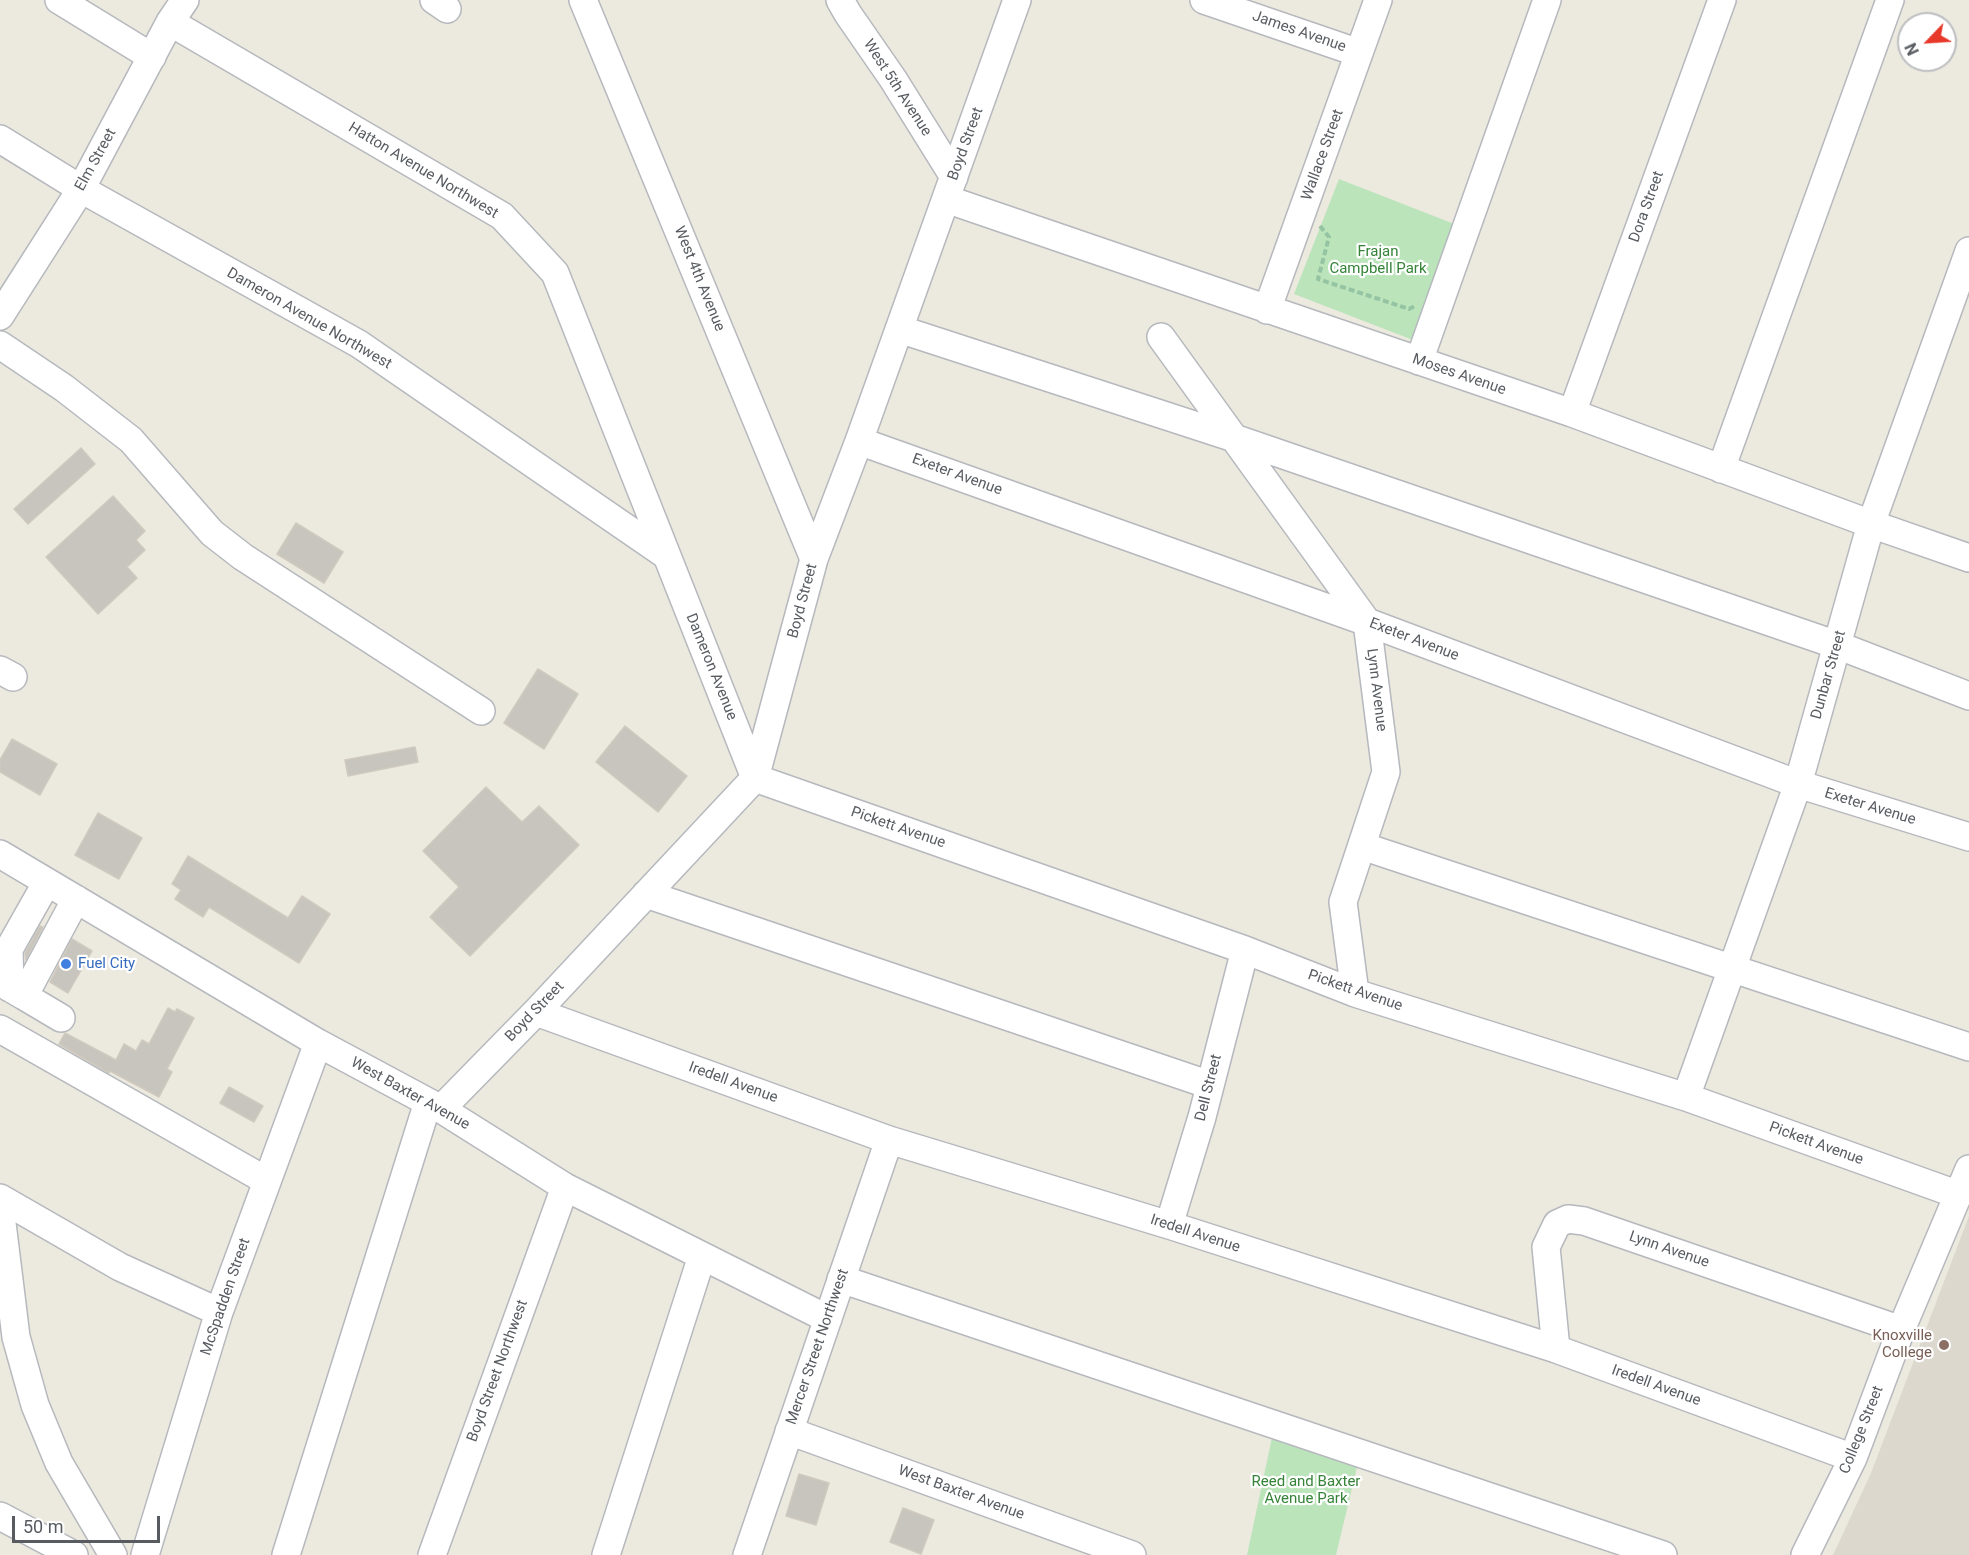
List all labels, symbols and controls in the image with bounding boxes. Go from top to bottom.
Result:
street label: James Avenue [1250,8,1348,56]
north arrow [1897,12,1957,72]
street label: West 5th Avenue [859,36,935,140]
text: N [1901,40,1923,58]
street label: Boyd Street [944,105,988,183]
street label: Wallace Street [1298,107,1348,203]
street label: Hatton Avenue Northwest [345,119,501,223]
street label: Elm Street [71,126,121,194]
street label: Dora Street [1626,169,1668,245]
street label: West 4th Avenue [670,224,728,334]
park label: Frajan Campbell Park [1329,243,1427,278]
street label: Dameron Avenue Northwest [223,264,395,374]
street label: Moses Avenue [1410,351,1508,399]
street label: Exeter Avenue [910,450,1004,500]
street label: Boyd Street [784,562,822,640]
street label: Dameron Avenue [681,611,741,723]
street label: Exeter Avenue [1367,615,1461,665]
street label: Dunbar Street [1808,629,1850,721]
street label: Lynn Avenue [1362,647,1390,733]
street label: Exeter Avenue [1822,785,1918,829]
street label: Pickett Avenue [848,803,948,853]
place label: Fuel City [78,955,135,973]
marker: Fuel City [59,957,73,971]
street label: Pickett Avenue [1305,966,1405,1016]
street label: Boyd Street [502,978,568,1046]
street label: Dell Street [1192,1053,1226,1123]
street label: West Baxter Avenue [347,1054,473,1134]
street label: Iredell Avenue [686,1059,780,1107]
street label: Pickett Avenue [1766,1119,1866,1169]
street label: Iredell Avenue [1148,1211,1242,1257]
street label: Lynn Avenue [1627,1228,1711,1272]
street label: McSpadden Street [197,1236,255,1358]
street label: Mercer Street Northwest [783,1267,853,1427]
street label: Boyd Street Northwest [464,1297,532,1445]
place label: Knoxville College [1872,1327,1932,1362]
marker: Knoxville College [1937,1338,1951,1352]
street label: Iredell Avenue [1609,1362,1703,1410]
street label: College Street [1836,1383,1888,1477]
street label: West Baxter Avenue [895,1462,1027,1524]
park label: Reed and Baxter Avenue Park [1252,1473,1360,1508]
scale bar [15,1504,164,1542]
text: 50 m [23,1516,63,1537]

